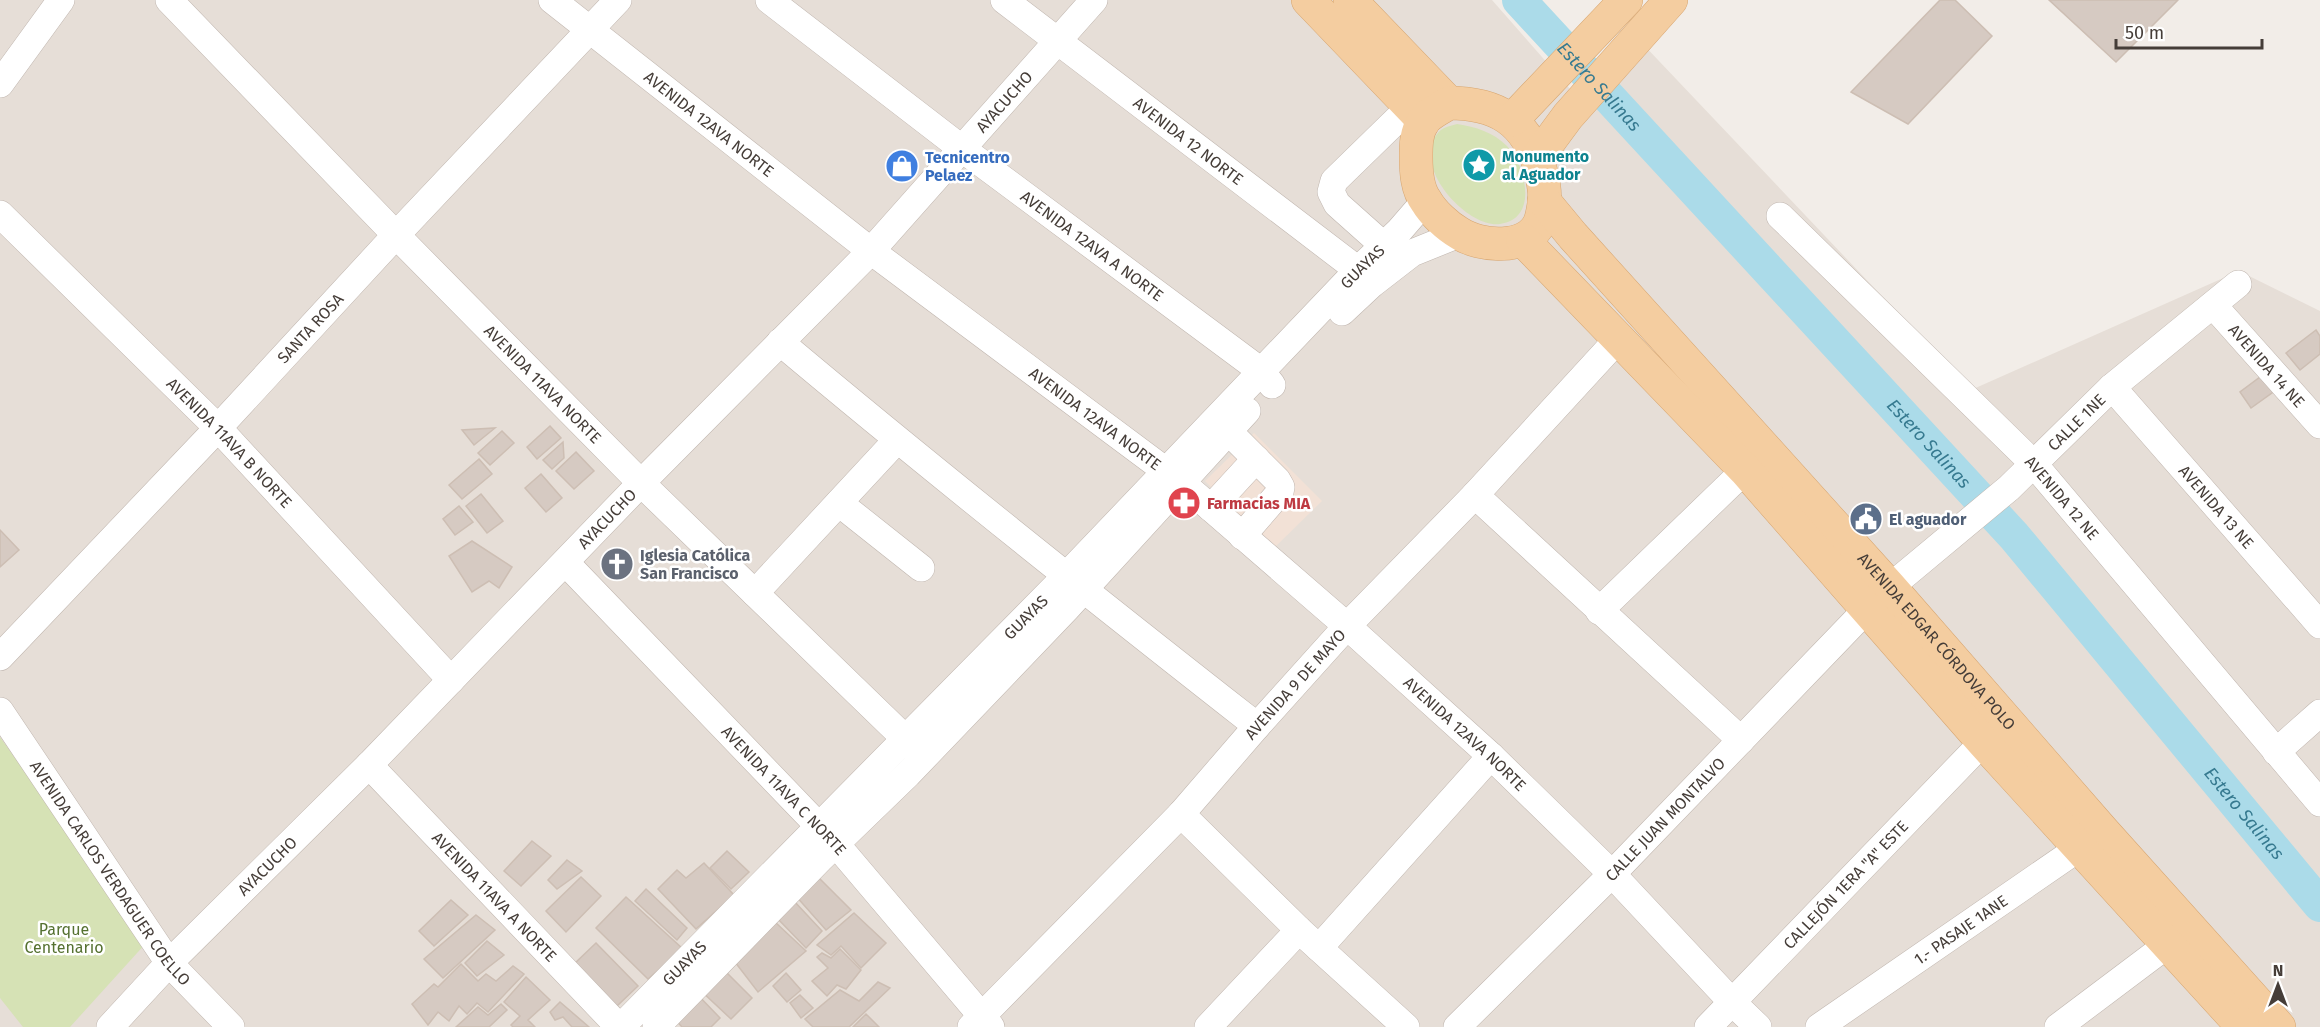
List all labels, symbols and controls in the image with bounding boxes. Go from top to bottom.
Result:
scale bar [2116,12,2262,50]
text: 50 m [2125,22,2164,44]
water label: Estero Salinas [1552,37,1646,136]
street label: AVENIDA 12AVA NORTE [640,67,778,181]
street label: AYACUCHO [972,67,1036,136]
street label: AVENIDA 12 NORTE [1130,93,1247,189]
place icon: Monumento al Aguador [1461,147,1497,183]
place label: Monumento al Aguador [1502,147,1589,184]
shop icon: Tecnicentro Pelaez [884,148,920,184]
place label: Tecnicentro Pelaez [925,148,1010,185]
street label: AVENIDA 12AVA A NORTE [1017,186,1167,305]
street label: GUAYAS [1336,240,1389,292]
street label: SANTA ROSA [273,289,347,367]
street label: AVENIDA 14 NE [2225,320,2309,411]
street label: AVENIDA 11AVA NORTE [481,321,606,447]
street label: AVENIDA 12AVA NORTE [1026,363,1165,474]
street label: AVENIDA 11AVA B NORTE [163,374,296,511]
street label: CALLE 1NE [2043,390,2109,454]
water label: Estero Salinas [1882,395,1975,493]
street label: AVENIDA 12 NE [2022,452,2103,544]
street label: AVENIDA 13 NE [2175,461,2258,552]
street label: AYACUCHO [574,485,640,552]
pharmacy icon: Farmacias MIA [1166,485,1202,521]
place label: Farmacias MIA [1207,494,1311,513]
public building icon: El aguador [1848,501,1884,537]
place label: El aguador [1889,510,1967,529]
church icon: Iglesia Católica San Francisco [599,546,635,582]
place label: Iglesia Católica San Francisco [640,546,751,583]
street label: AVENIDA EDGAR CÓRDOVA POLO [1854,549,2020,734]
street label: GUAYAS [1000,591,1052,643]
street label: AVENIDA 9 DE MAYO [1241,625,1349,743]
street label: AVENIDA 12AVA NORTE [1400,672,1530,795]
street label: AVENIDA 11AVA C NORTE [718,722,851,859]
street label: CALLE JUAN MONTALVO [1601,753,1729,885]
street label: AVENIDA CARLOS VERDAGUER COELLO [26,757,195,989]
water label: Estero Salinas [2199,763,2289,864]
street label: CALLEJÓN 1ERA "A" ESTE [1779,816,1912,953]
street label: AVENIDA 11AVA A NORTE [428,828,561,965]
street label: AYACUCHO [233,833,301,899]
street label: 1.- PASAJE 1ANE [1910,891,2011,968]
park label: Parque Centenario [24,920,104,957]
street label: GUAYAS [658,937,710,989]
north arrow [2248,955,2308,1015]
text: N [2273,961,2283,980]

